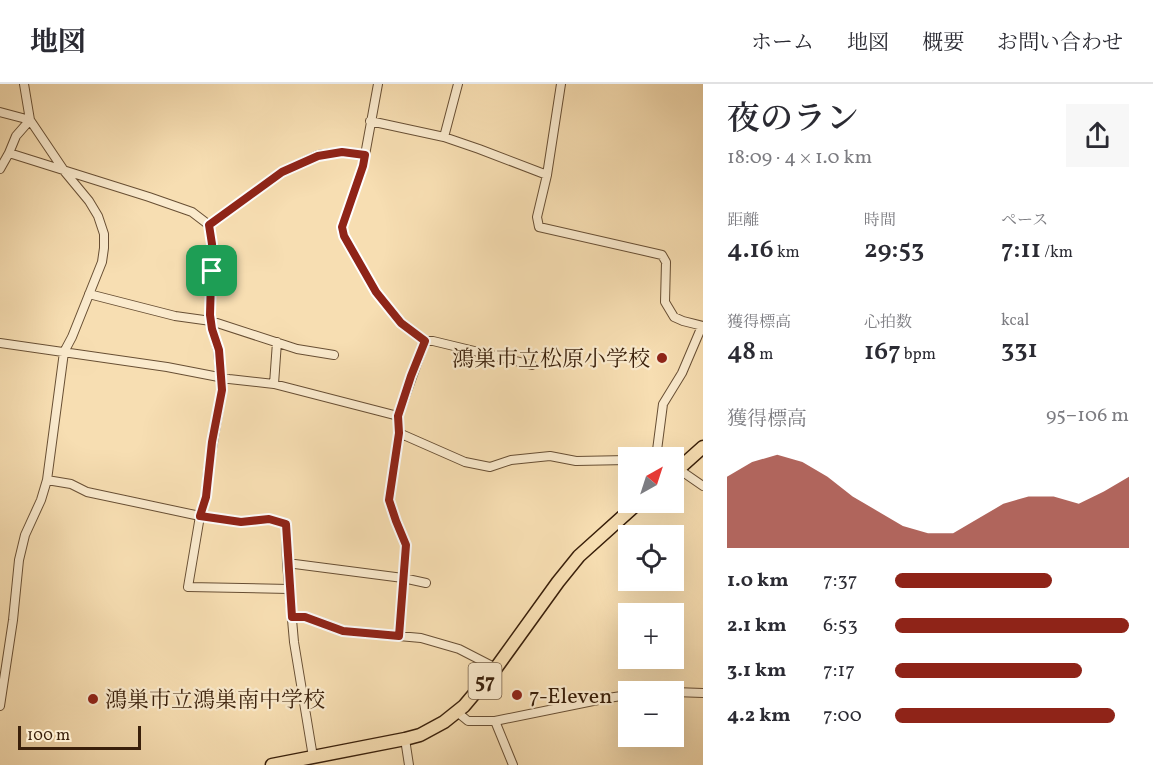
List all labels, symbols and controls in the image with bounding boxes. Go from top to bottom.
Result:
text: 地図 [30,24,86,63]
text: ホーム [751,29,814,58]
text: 地図 [847,29,889,58]
text: 概要 [922,29,964,58]
text: お問い合わせ [997,29,1123,58]
text: 夜のラン [727,98,859,144]
button: share [1066,104,1129,167]
text: 18:09 · 4 × 1.0 km [727,144,872,172]
text: 距離 [727,210,759,232]
text: 時間 [864,210,896,232]
text: ペース [1001,210,1048,232]
text: 4.16 [727,232,774,268]
text: 29:53 [864,232,924,268]
text: 7:11 [1001,232,1041,268]
text: km [774,242,800,264]
text: /km [1041,242,1073,264]
pin [186,245,237,296]
icon: arrive [195,254,228,287]
text: kcal [1001,310,1029,332]
text: 獲得標高 [727,312,791,334]
text: 心拍数 [864,312,912,334]
text: 331 [1001,332,1038,368]
text: 48 [727,334,756,370]
text: 167 [864,334,901,370]
text: m [756,344,774,366]
text: bpm [901,344,936,366]
place label: 鴻巣市立松原小学校 [452,345,650,376]
marker: 鴻巣市立松原小学校 [655,351,669,365]
text: 95–106 m [1046,402,1129,430]
text: 獲得標高 [727,406,807,434]
north arrow [618,447,684,513]
map controls [618,447,684,747]
button: locate [618,525,684,591]
text: 1.0 km [727,567,789,595]
text: 7:37 [823,567,857,595]
button: + [618,603,684,669]
text: 2.1 km [727,612,787,640]
text: 6:53 [823,612,858,640]
text: 3.1 km [727,657,786,685]
text: 7:17 [823,657,855,685]
road number: 57 [468,663,502,699]
button: − [618,681,684,747]
place label: 7-Eleven [529,682,612,713]
place label: 鴻巣市立鴻巣南中学校 [105,686,325,717]
marker: 7-Eleven [510,688,524,702]
marker: 鴻巣市立鴻巣南中学校 [86,692,100,706]
text: 4.2 km [727,702,791,730]
text: 7:00 [823,702,862,730]
scale bar [18,723,141,750]
text: 100 m [27,725,70,747]

